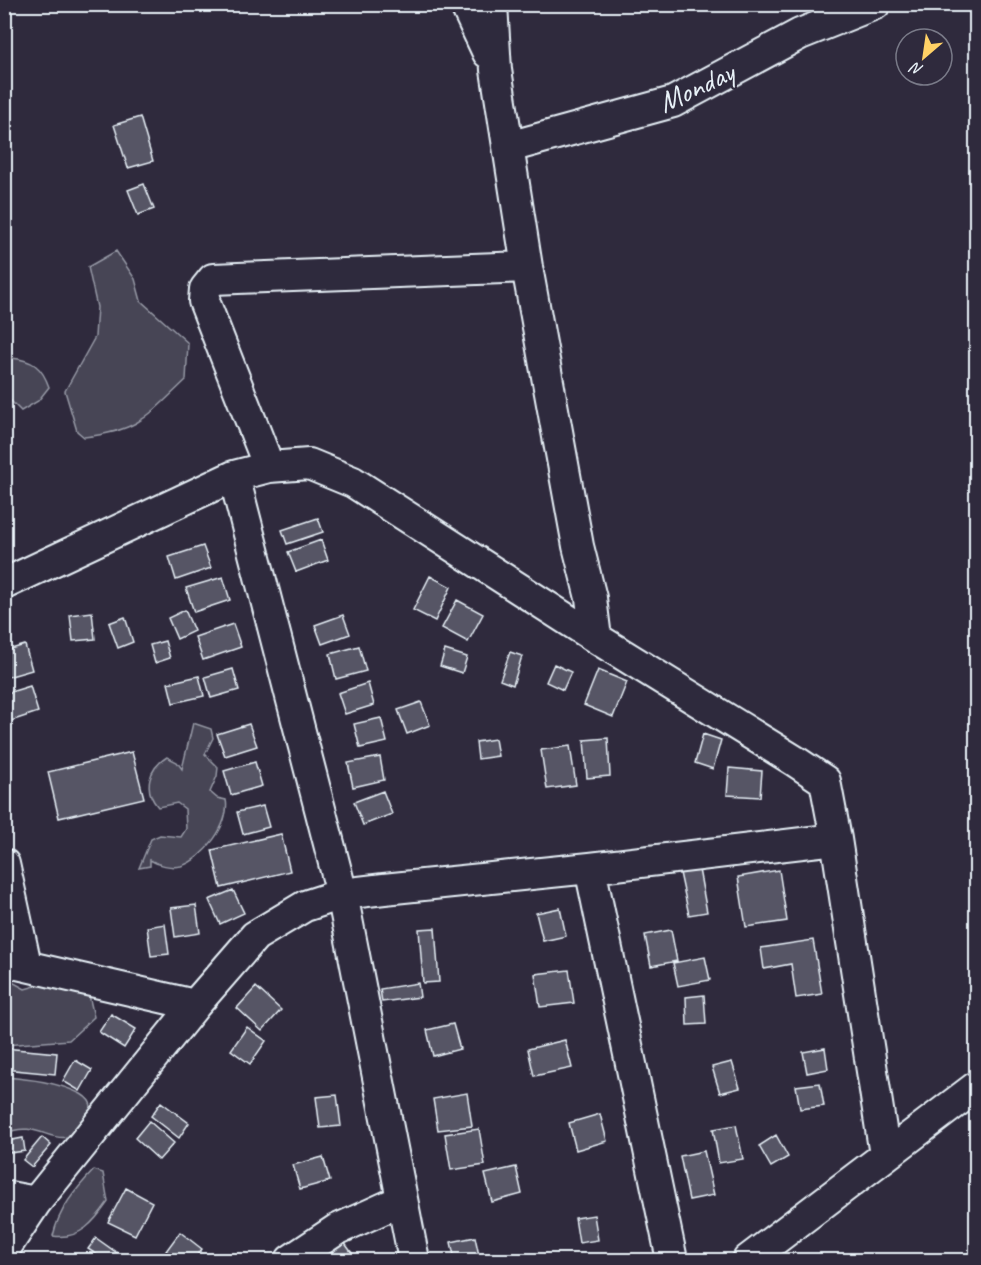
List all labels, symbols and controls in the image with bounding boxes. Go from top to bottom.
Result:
north arrow [894,27,954,87]
street label: Monday [652,52,743,121]
text: N [905,57,926,80]

